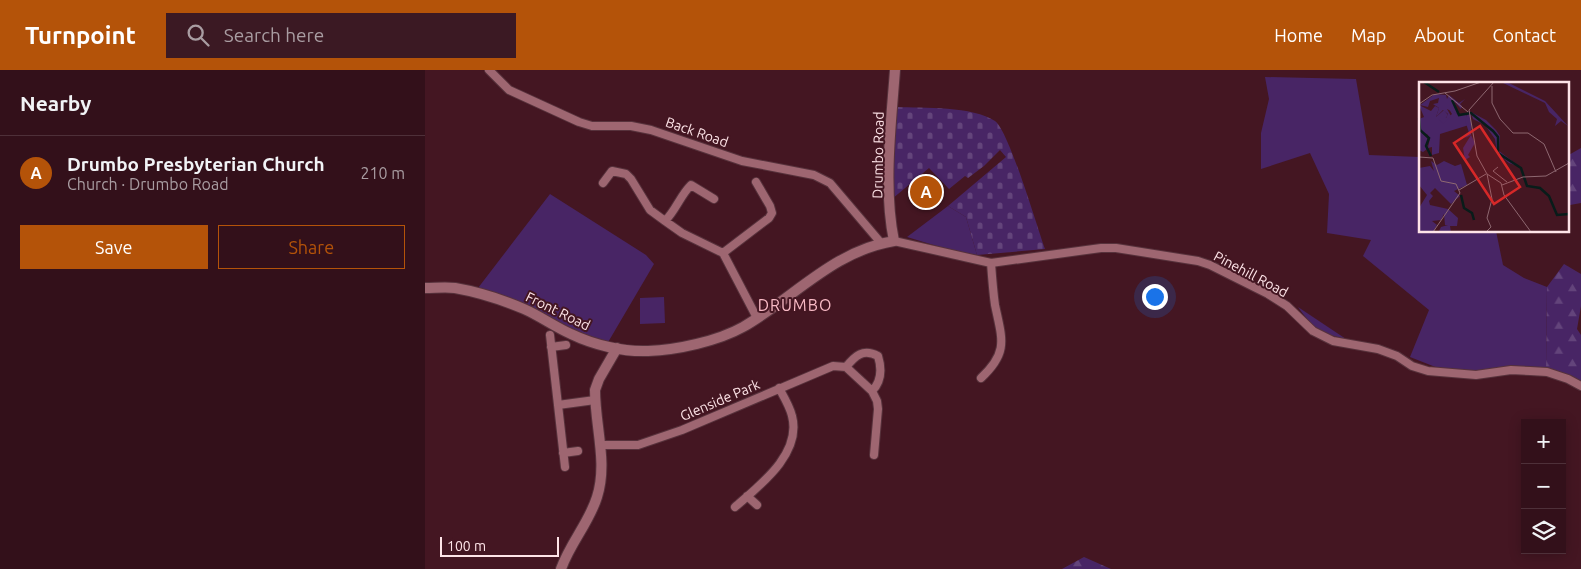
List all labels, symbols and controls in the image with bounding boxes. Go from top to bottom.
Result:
search box [166,13,516,58]
icon: search [184,21,212,49]
text: Turnpoint [25,22,136,49]
text: Search here [224,24,324,46]
text: Home [1274,25,1323,45]
text: Map [1351,25,1386,45]
text: About [1414,25,1464,45]
text: Contact [1492,25,1556,45]
inset map [1419,82,1569,232]
text: Nearby [20,91,91,115]
street label: Drumbo Road [869,111,887,199]
street label: Back Road [664,114,730,150]
text: Drumbo Presbyterian Church [67,153,325,175]
text: A [30,164,42,182]
text: 210 m [360,164,405,182]
pin: A [910,173,942,211]
text: Church · Drumbo Road [67,175,229,193]
button: Save [20,225,208,269]
button: Share [218,225,405,269]
street label: Pinehill Road [1211,248,1291,300]
your location [1142,284,1168,310]
street label: Front Road [523,289,593,333]
district label: DRUMBO [758,296,832,314]
street label: Glenside Park [678,376,762,424]
map controls [1521,419,1566,554]
button: + [1521,419,1566,464]
button: − [1521,464,1566,509]
button: layers [1521,509,1566,554]
scale bar [440,534,559,557]
text: 100 m [447,538,486,554]

